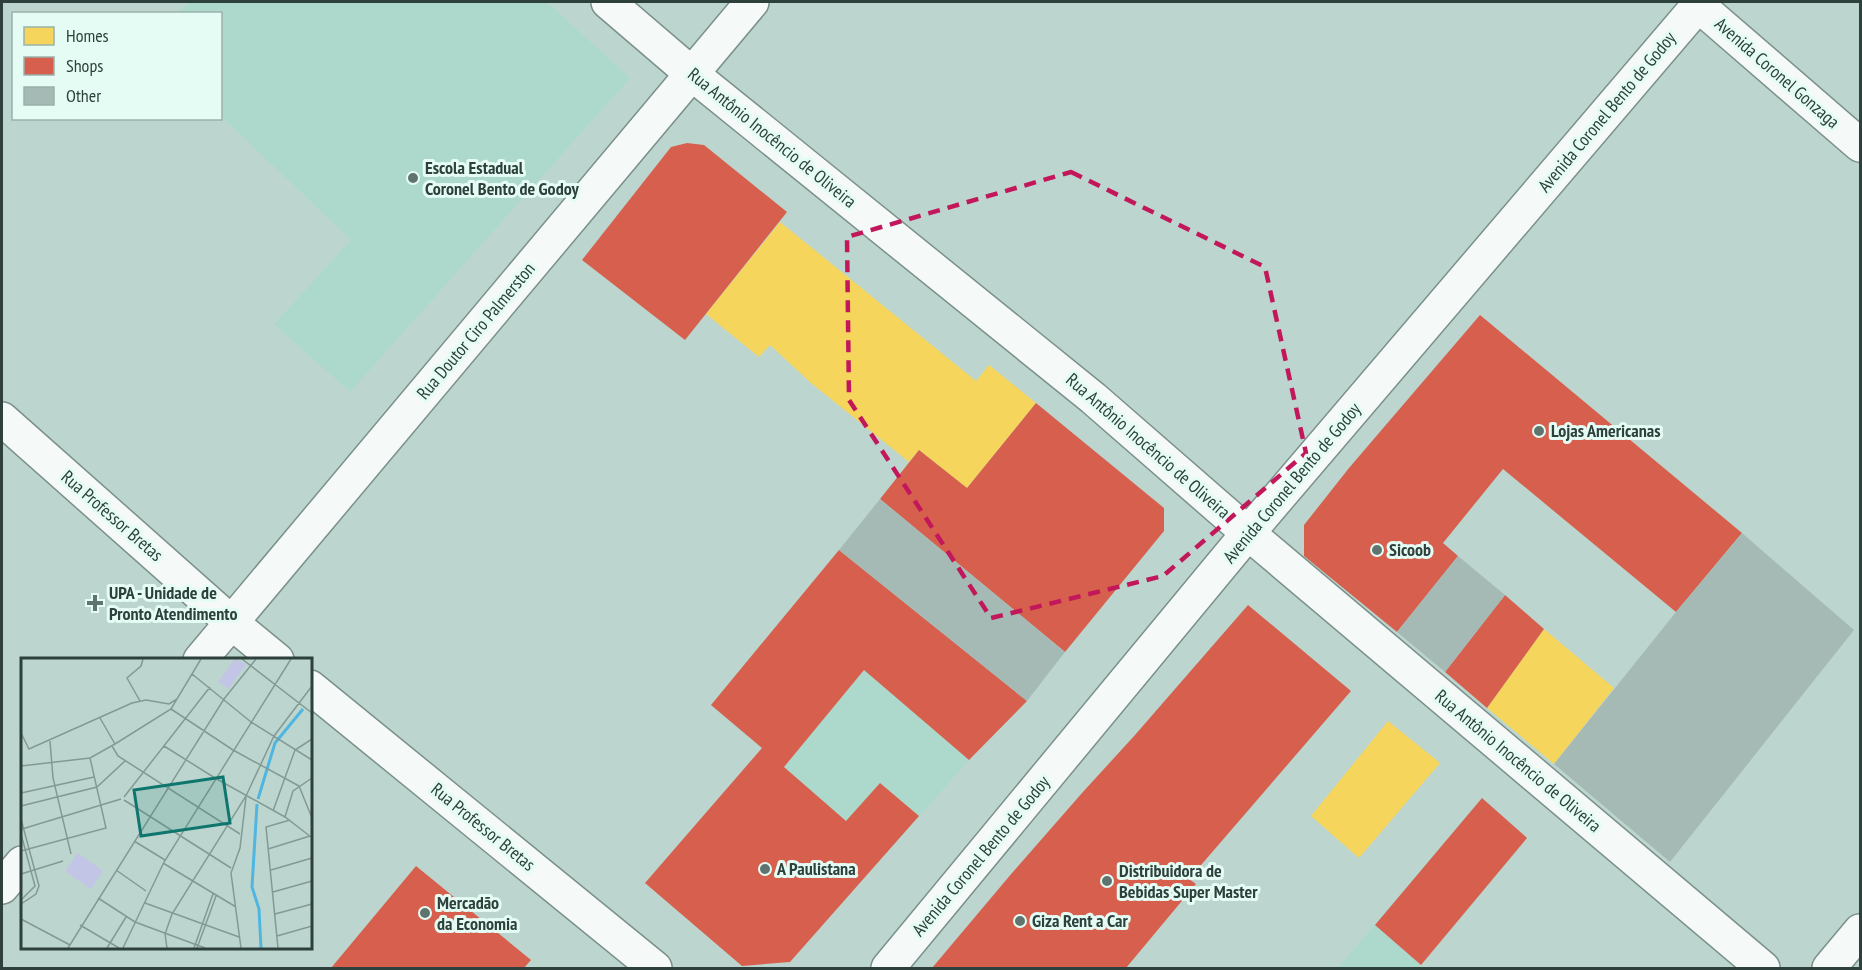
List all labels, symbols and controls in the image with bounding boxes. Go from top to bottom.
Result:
legend [12,12,222,120]
street label: Avenida Coronel Gonzaga [1710,12,1844,133]
text: Homes [66,24,109,47]
street label: Avenida Coronel Bento de Godoy [1533,27,1681,197]
text: Shops [66,54,103,77]
street label: Rua Antônio Inocêncio de Oliveira [683,63,861,213]
text: Other [66,84,101,107]
place label: Escola Estadual Coronel Bento de Godoy [425,156,579,200]
marker: Escola Estadual Coronel Bento de Godoy [406,171,420,185]
street label: Rua Doutor Ciro Palmerston [411,257,540,404]
street label: Rua Antônio Inocêncio de Oliveira [1062,368,1235,523]
street label: Avenida Coronel Bento de Godoy [1218,398,1366,568]
place label: Lojas Americanas [1551,419,1661,442]
marker: Lojas Americanas [1532,424,1546,438]
street label: Rua Professor Bretas [57,465,168,566]
place label: Sicoob [1389,538,1431,561]
marker: Sicoob [1370,543,1384,557]
place label: UPA - Unidade de Pronto Atendimento [109,581,238,625]
marker: UPA - Unidade de Pronto Atendimento [86,594,104,612]
inset map [21,658,312,949]
street label: Rua Antônio Inocêncio de Oliveira [1430,684,1606,837]
street label: Avenida Coronel Bento de Godoy [907,771,1055,941]
street label: Rua Professor Bretas [427,778,540,876]
place label: A Paulistana [776,857,856,880]
place label: Distribuidora de Bebidas Super Master [1119,859,1258,903]
marker: A Paulistana [758,862,772,876]
marker: Distribuidora de Bebidas Super Master [1100,874,1114,888]
place label: Mercadão da Economia [437,891,517,935]
marker: Mercadão da Economia [418,906,432,920]
place label: Giza Rent a Car [1032,909,1129,932]
marker: Giza Rent a Car [1013,914,1027,928]

